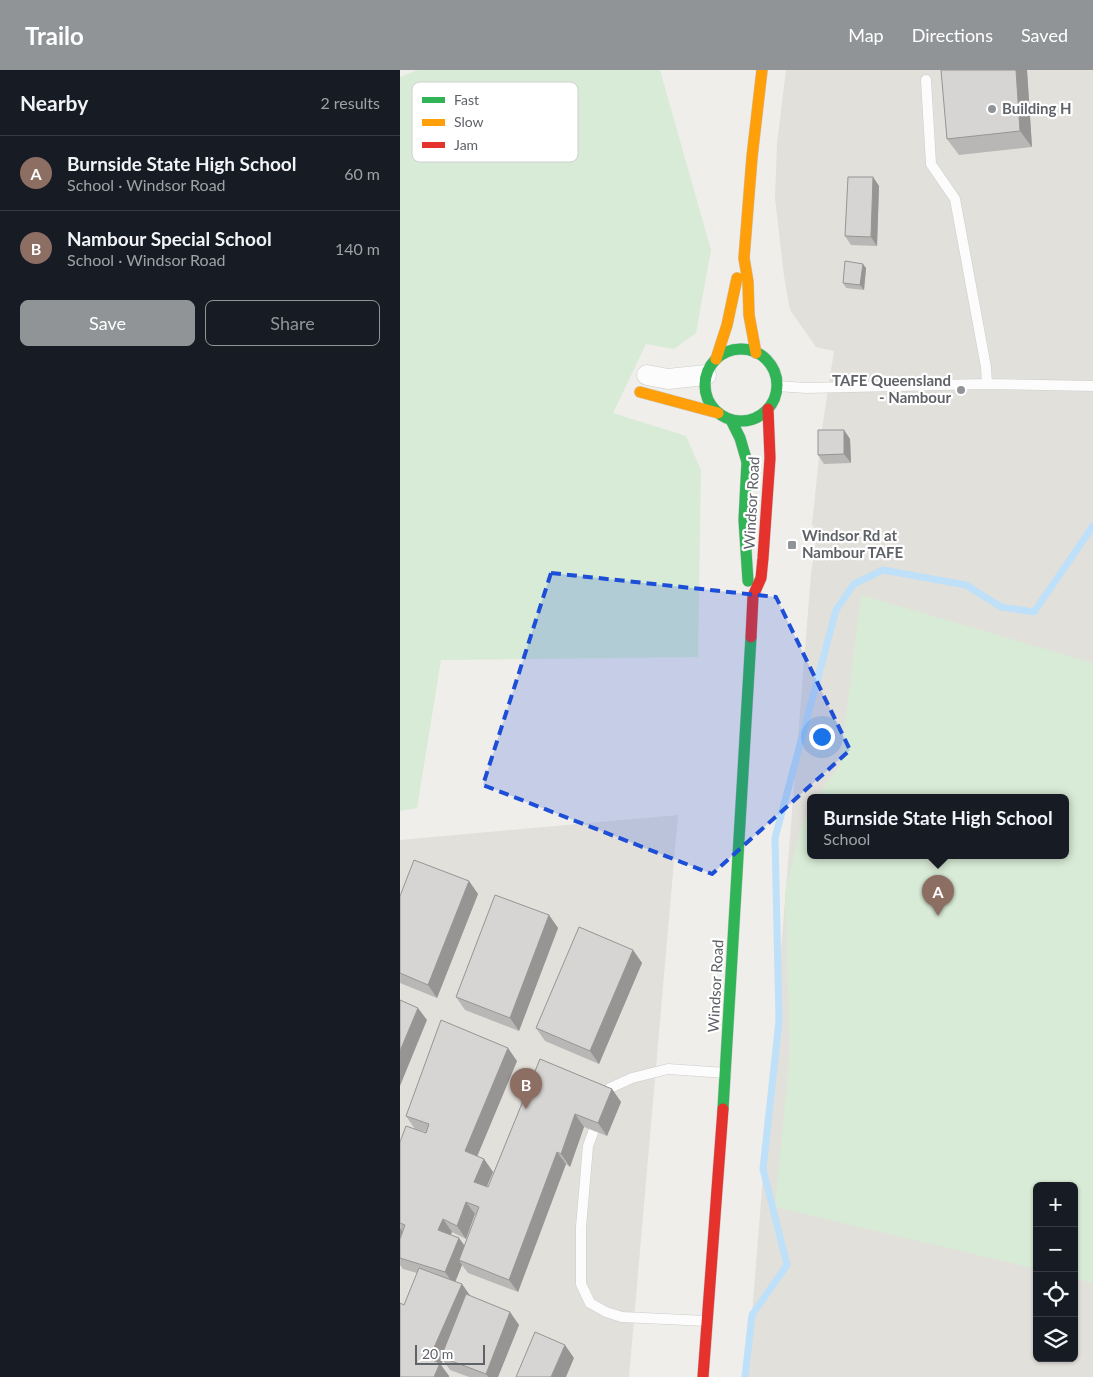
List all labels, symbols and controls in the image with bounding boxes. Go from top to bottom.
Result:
text: Trailo [25,21,84,50]
text: Map [848,24,884,46]
text: Directions [912,24,993,46]
text: Saved [1021,24,1068,46]
legend [412,82,578,162]
text: Nearby [20,90,88,115]
text: Fast [454,91,479,108]
text: 2 results [320,93,380,112]
place label: Building H [1002,99,1072,117]
marker: Building H [986,103,998,115]
text: Slow [454,113,484,130]
text: Jam [454,136,478,153]
text: Burnside State High School [67,152,296,175]
text: A [30,164,42,183]
text: 60 m [344,164,380,183]
text: School · Windsor Road [67,175,226,194]
text: Nambour Special School [67,227,272,250]
text: B [31,239,41,258]
text: 140 m [335,239,380,258]
text: School · Windsor Road [67,250,226,269]
button: Save [20,300,195,346]
button: Share [205,300,380,346]
place label: TAFE Queensland - Nambour [832,371,951,406]
marker: TAFE Queensland - Nambour [955,384,967,396]
street label: Windsor Road [740,456,762,550]
place label: Windsor Rd at Nambour TAFE [802,526,903,561]
marker: Windsor Rd at Nambour TAFE [786,539,798,551]
your location [809,724,835,750]
popup [807,794,1069,859]
text: Burnside State High School [823,806,1053,829]
text: School [823,829,870,848]
pin: A [922,875,954,916]
street label: Windsor Road [704,939,726,1033]
pin: B [510,1068,542,1109]
map controls [1033,1182,1078,1362]
button: + [1033,1182,1078,1227]
button: − [1033,1227,1078,1272]
button: locate [1033,1272,1078,1317]
button: layers [1033,1317,1078,1362]
scale bar [415,1342,485,1365]
text: 20 m [422,1345,453,1362]

